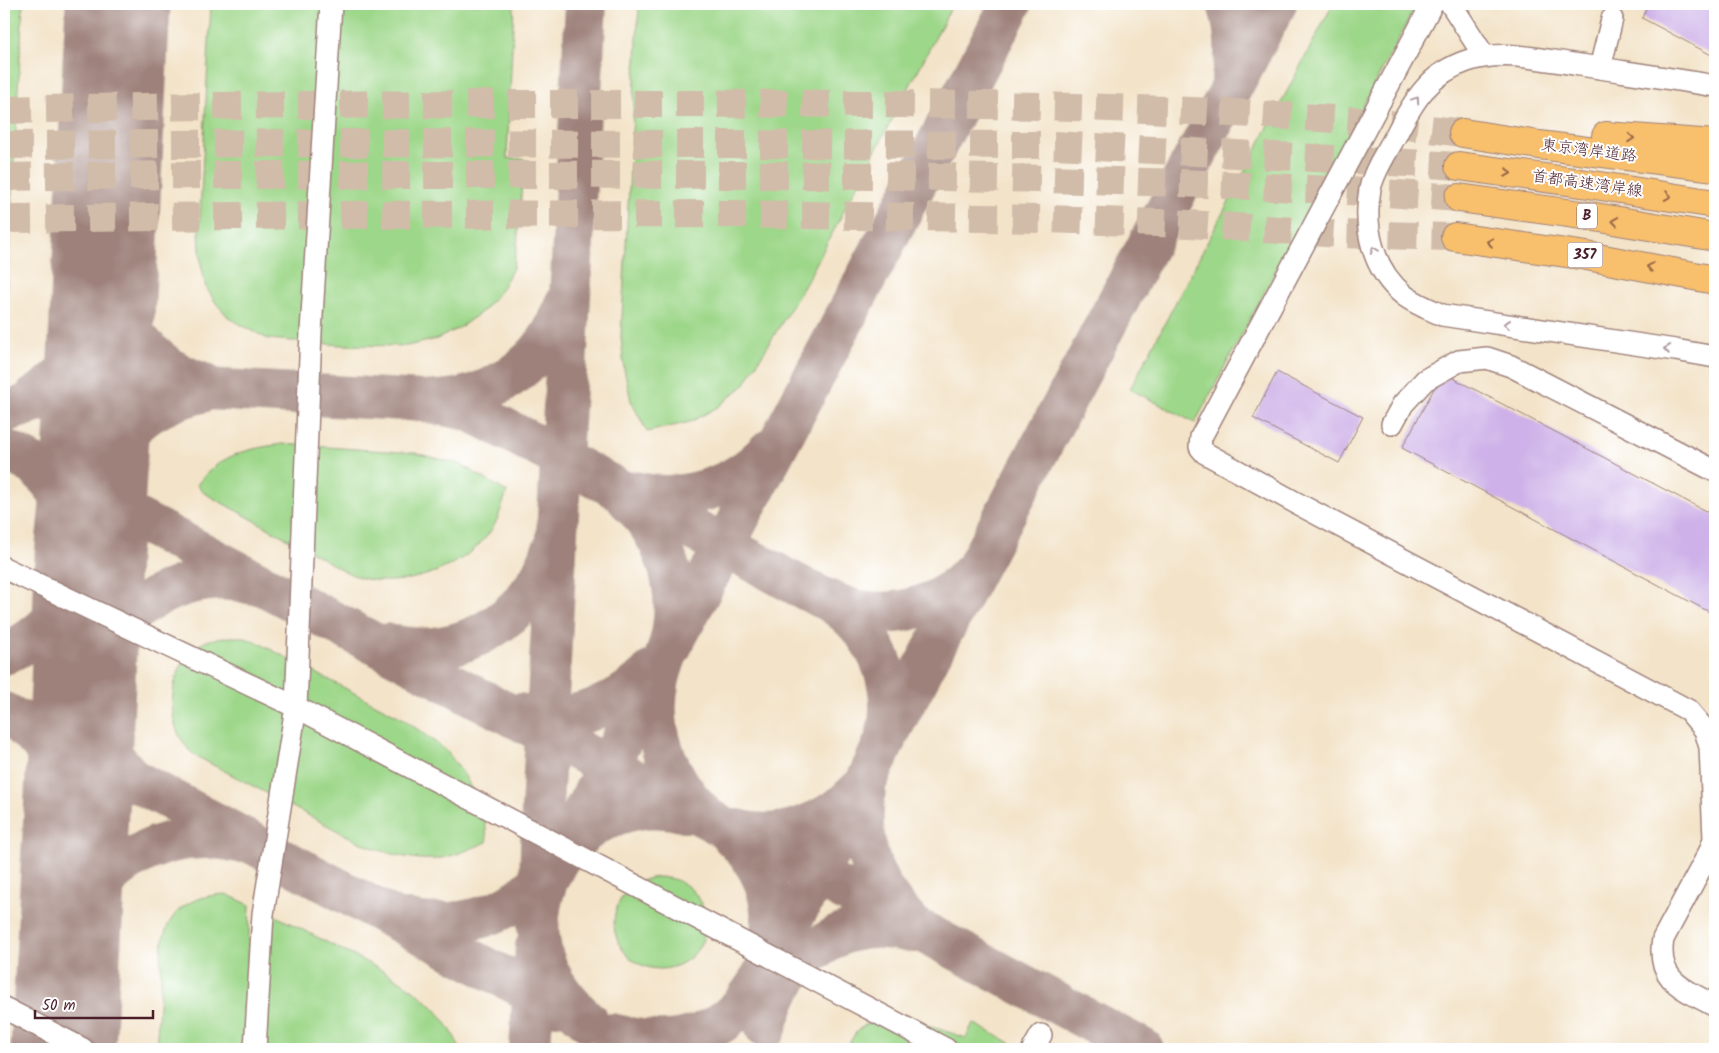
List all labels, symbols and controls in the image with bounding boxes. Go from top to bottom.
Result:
one-way arrow [1409,96,1419,105]
one-way arrow [1627,132,1635,143]
street label: 東京湾岸道路 [1540,133,1638,169]
street label: 首都高速湾岸線 [1530,164,1644,204]
one-way arrow [1504,167,1512,178]
one-way arrow [1664,191,1673,201]
road number: B [1577,204,1597,228]
one-way arrow [1611,216,1620,226]
one-way arrow [1485,237,1493,248]
road number: 357 [1568,242,1602,268]
one-way arrow [1370,247,1380,255]
one-way arrow [1646,263,1655,273]
one-way arrow [1502,320,1511,330]
one-way arrow [1663,344,1672,354]
scale bar [35,988,152,1020]
text: 50 m [42,994,76,1018]

